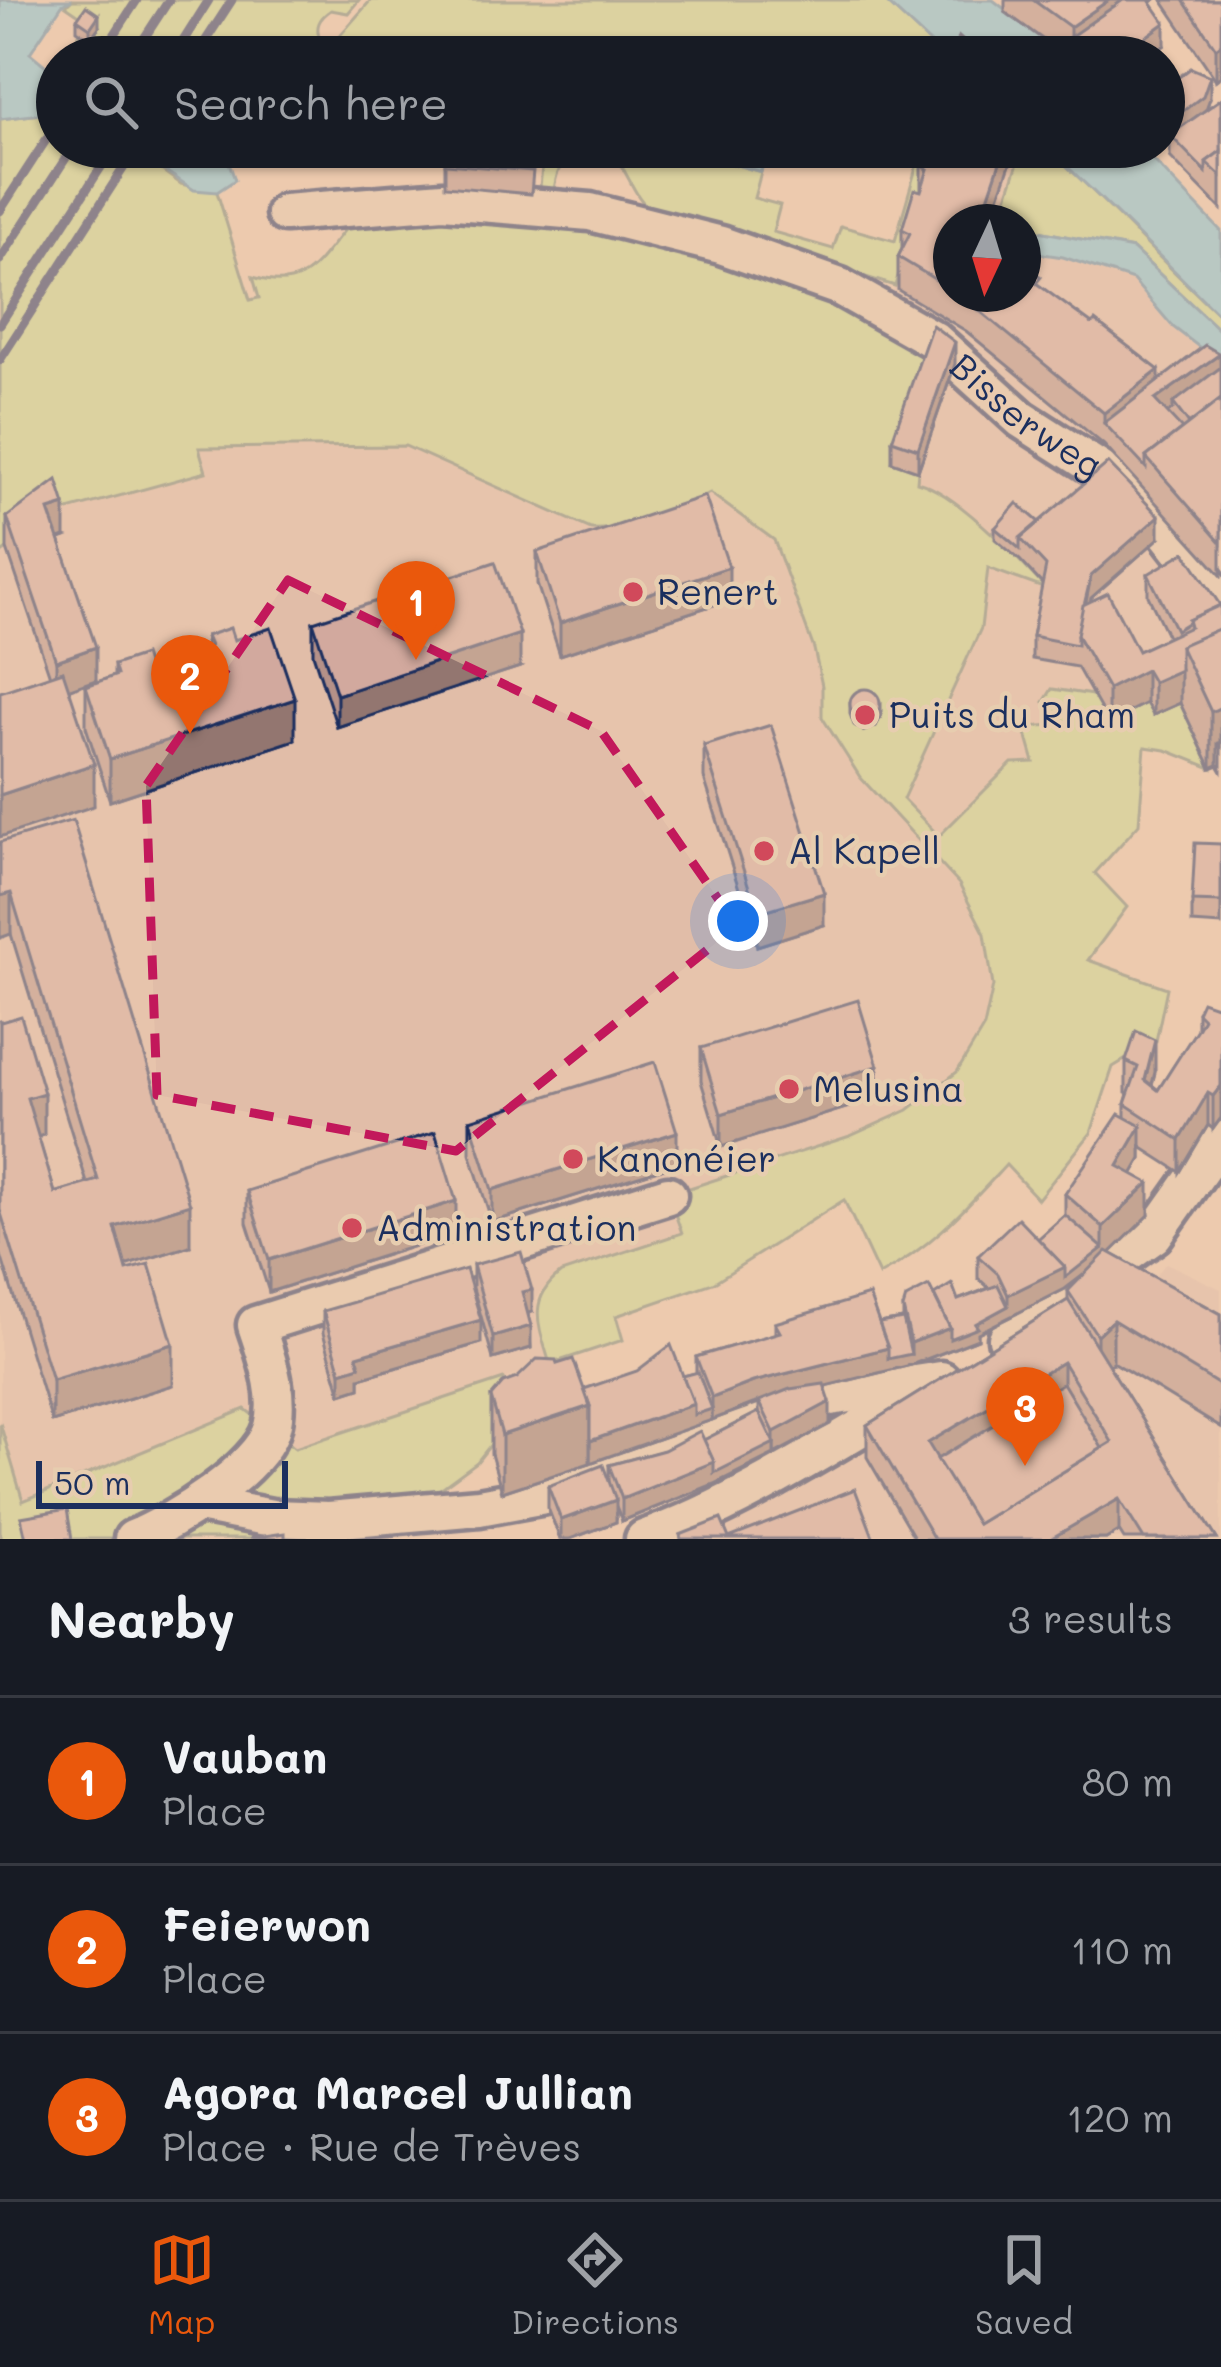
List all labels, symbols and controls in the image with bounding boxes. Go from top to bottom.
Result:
search box [36,36,1185,168]
icon: search [78,69,144,135]
text: Search here [174,73,448,131]
north arrow [933,204,1041,312]
street label: Bisserweg [941,342,1112,487]
pin: 1 [377,561,455,660]
place label: Renert [657,567,779,614]
marker: Renert [620,579,646,605]
pin: 2 [151,635,229,734]
place label: Puits du Rham [889,690,1135,737]
marker: Puits du Rham [852,702,878,728]
place label: Al Kapell [788,826,940,873]
marker: Al Kapell [751,838,777,864]
your location [708,891,768,951]
place label: Melusina [813,1064,964,1111]
marker: Melusina [776,1076,802,1102]
place label: Kanonéier [597,1134,776,1181]
marker: Kanonéier [560,1146,586,1172]
place label: Administration [376,1203,636,1250]
marker: Administration [339,1215,365,1241]
pin: 3 [986,1367,1064,1466]
scale bar [36,1455,288,1508]
text: 50 m [54,1460,130,1503]
text: Nearby [48,1584,235,1651]
text: 3 results [1008,1592,1173,1643]
text: Vauban [162,1726,327,1784]
text: 1 [78,1755,96,1806]
text: 80 m [1082,1755,1173,1806]
text: Place [162,1784,267,1835]
text: Feierwon [162,1894,371,1952]
text: 2 [76,1923,98,1974]
text: 110 m [1071,1923,1173,1974]
text: Place [162,1952,267,2003]
text: Agora Marcel Jullian [162,2062,633,2120]
text: 3 [75,2091,99,2142]
text: 120 m [1066,2091,1173,2142]
text: Place · Rue de Trèves [162,2120,581,2171]
tab: Map [148,2227,215,2342]
tab: Directions [511,2227,679,2342]
tab: Saved [975,2227,1073,2342]

